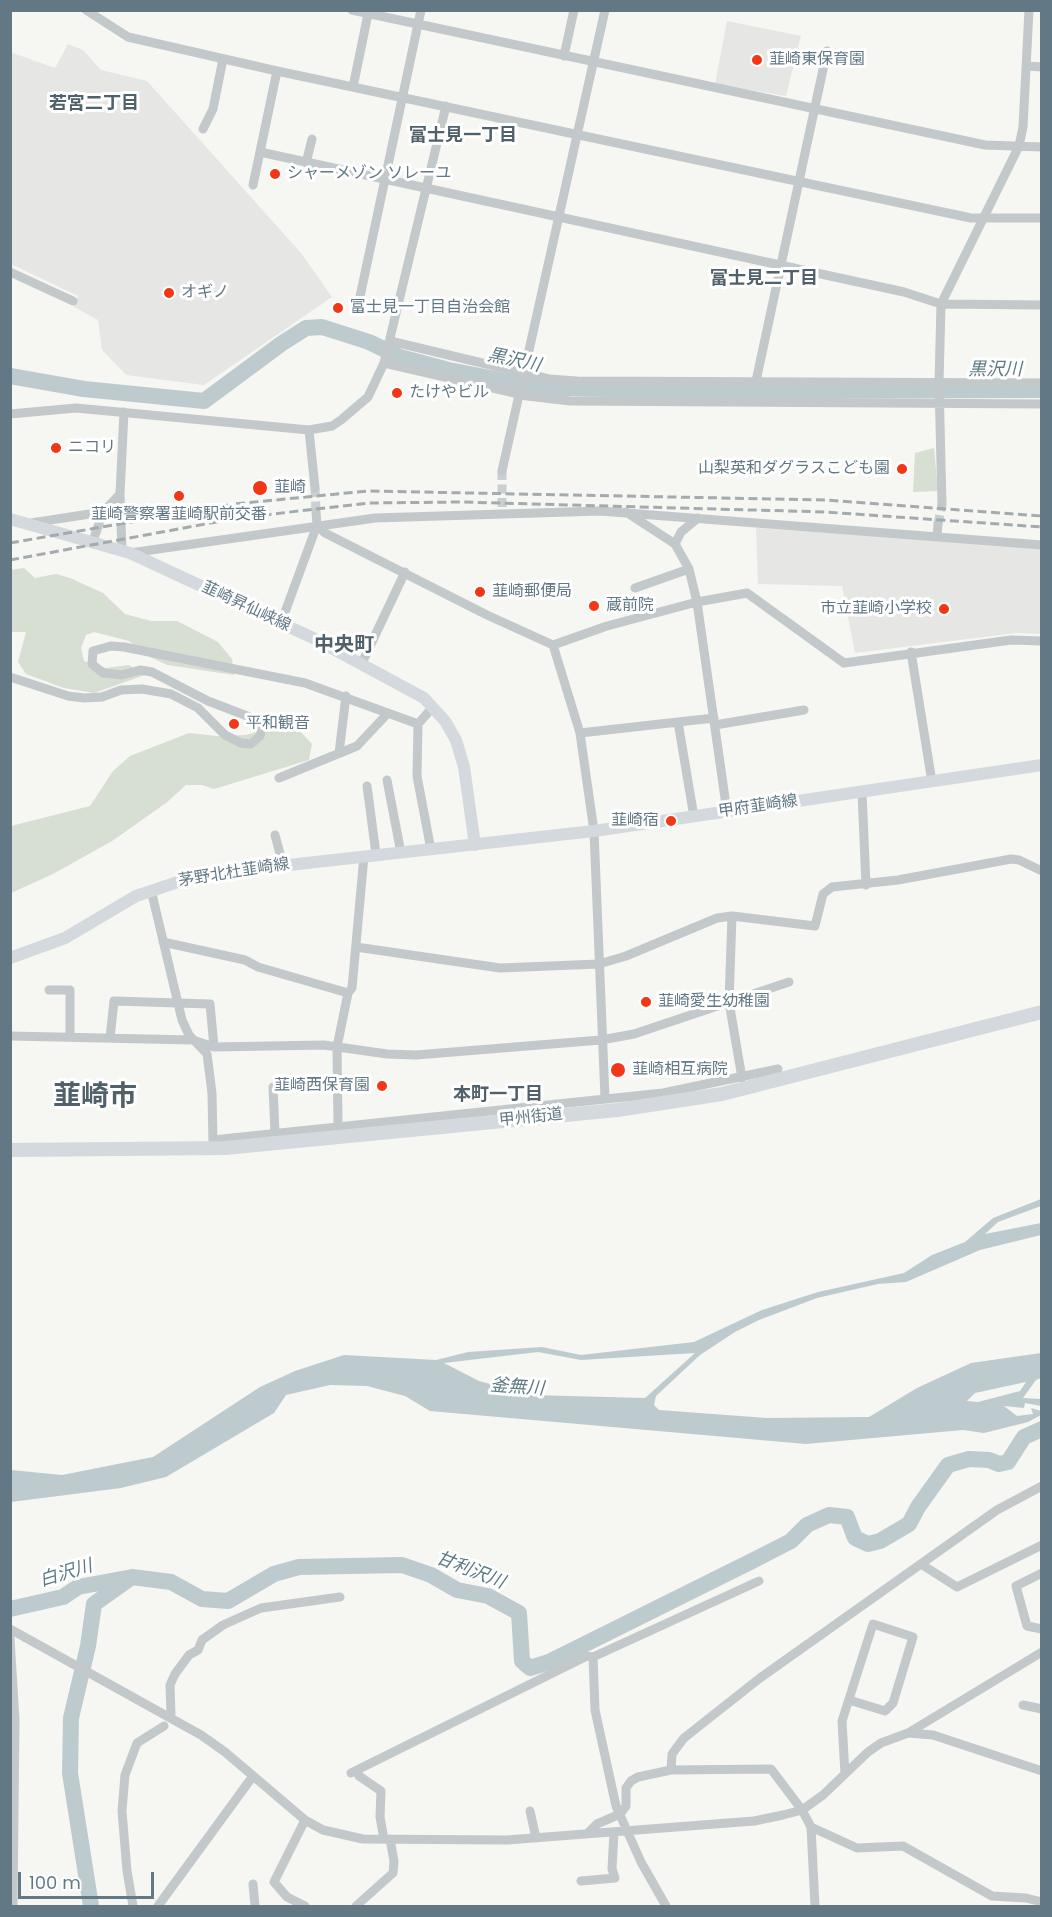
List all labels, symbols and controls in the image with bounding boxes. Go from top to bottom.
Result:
place label: 韮崎東保育園 [769,50,865,70]
marker: 韮崎東保育園 [750,53,764,67]
district label: 若宮二丁目 [49,93,139,115]
district label: 富士見一丁目 [409,125,517,147]
place label: シャーメゾン ソレーユ [287,164,451,184]
marker: シャーメゾン ソレーユ [268,167,282,181]
district label: 富士見二丁目 [710,268,818,290]
place label: オギノ [181,283,229,303]
marker: オギノ [162,286,176,300]
place label: 富士見一丁目自治会館 [350,298,510,318]
marker: 富士見一丁目自治会館 [331,301,345,315]
water label: 黒沢川 [485,345,543,377]
water label: 黒沢川 [968,359,1022,381]
place label: たけやビル [409,383,489,403]
marker: たけやビル [390,386,404,400]
place label: ニコリ [68,438,116,458]
marker: ニコリ [49,441,63,455]
place label: 山梨英和ダグラスこども園 [698,459,890,479]
marker: 山梨英和ダグラスこども園 [895,462,909,476]
place label: 韮崎 [274,478,306,498]
marker: 韮崎 [251,479,269,497]
marker: 韮崎警察署韮崎駅前交番 [172,489,186,503]
place label: 韮崎警察署韮崎駅前交番 [91,505,267,525]
street label: 韮崎昇仙峡線 [198,578,294,636]
place label: 韮崎郵便局 [492,582,572,602]
marker: 韮崎郵便局 [473,585,487,599]
place label: 蔵前院 [606,596,654,616]
marker: 蔵前院 [587,599,601,613]
place label: 市立韮崎小学校 [820,599,932,619]
marker: 市立韮崎小学校 [937,602,951,616]
district label: 中央町 [314,634,374,658]
place label: 平和観音 [246,714,310,734]
marker: 平和観音 [227,717,241,731]
street label: 甲府韮崎線 [717,792,799,822]
place label: 韮崎宿 [611,811,659,831]
marker: 韮崎宿 [664,814,678,828]
street label: 茅野北杜韮崎線 [177,855,291,891]
place label: 韮崎愛生幼稚園 [658,992,770,1012]
marker: 韮崎愛生幼稚園 [639,995,653,1009]
place label: 韮崎相互病院 [632,1060,728,1080]
marker: 韮崎相互病院 [609,1061,627,1079]
place label: 韮崎西保育園 [274,1076,370,1096]
marker: 韮崎西保育園 [375,1079,389,1093]
district label: 韮崎市 [53,1081,137,1115]
district label: 本町一丁目 [453,1084,543,1106]
street label: 甲州街道 [498,1105,564,1131]
water label: 釜無川 [489,1375,545,1401]
water label: 甘利沢川 [433,1548,507,1594]
water label: 白沢川 [37,1556,95,1592]
scale bar [21,1860,158,1898]
text: 100 m [29,1870,81,1895]

